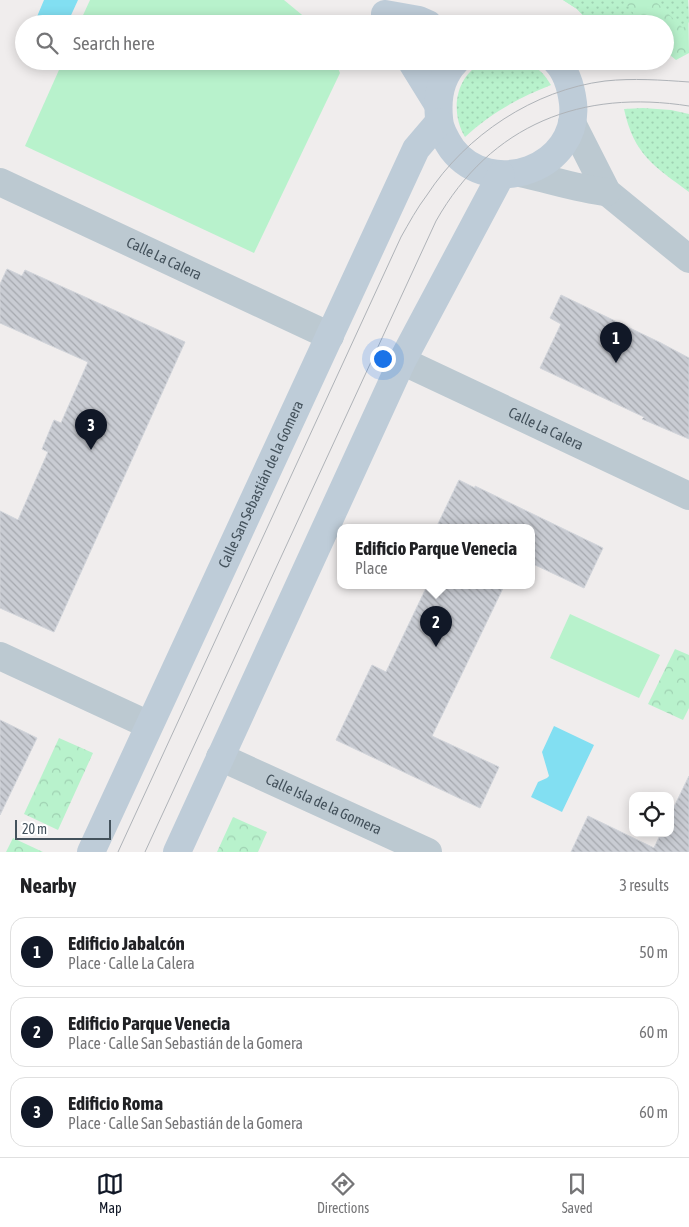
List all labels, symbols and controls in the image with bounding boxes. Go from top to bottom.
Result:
search box [15,15,674,70]
icon: search [33,29,61,57]
text: Search here [73,32,155,54]
street label: Calle La Calera [124,233,204,283]
pin: 1 [600,322,632,363]
your location [370,346,396,372]
street label: Calle San Sebastián de la Gomera [214,398,307,571]
street label: Calle La Calera [506,403,586,453]
pin: 3 [75,409,107,450]
popup [337,524,535,589]
text: Edificio Parque Venecia [355,537,517,559]
text: Place [355,559,388,577]
pin: 2 [420,606,452,647]
street label: Calle Isla de la Gomera [263,770,384,838]
map controls [629,792,674,837]
button: locate [629,792,674,837]
scale bar [15,817,111,840]
text: 20 m [22,821,47,837]
text: Nearby [20,873,76,897]
text: 3 results [619,876,669,894]
text: Edificio Jabalcón [68,932,185,954]
text: 1 [33,943,41,961]
text: 50 m [639,943,668,961]
text: Place · Calle La Calera [68,954,195,972]
text: Edificio Parque Venecia [68,1012,230,1034]
text: 2 [33,1023,41,1041]
text: 60 m [639,1023,668,1041]
text: Place · Calle San Sebastián de la Gomera [68,1034,303,1052]
text: Edificio Roma [68,1092,163,1114]
text: 3 [33,1103,41,1121]
text: 60 m [639,1103,668,1121]
text: Place · Calle San Sebastián de la Gomera [68,1114,303,1132]
tab: Map [96,1170,124,1216]
tab: Directions [317,1170,369,1216]
tab: Saved [562,1170,593,1216]

